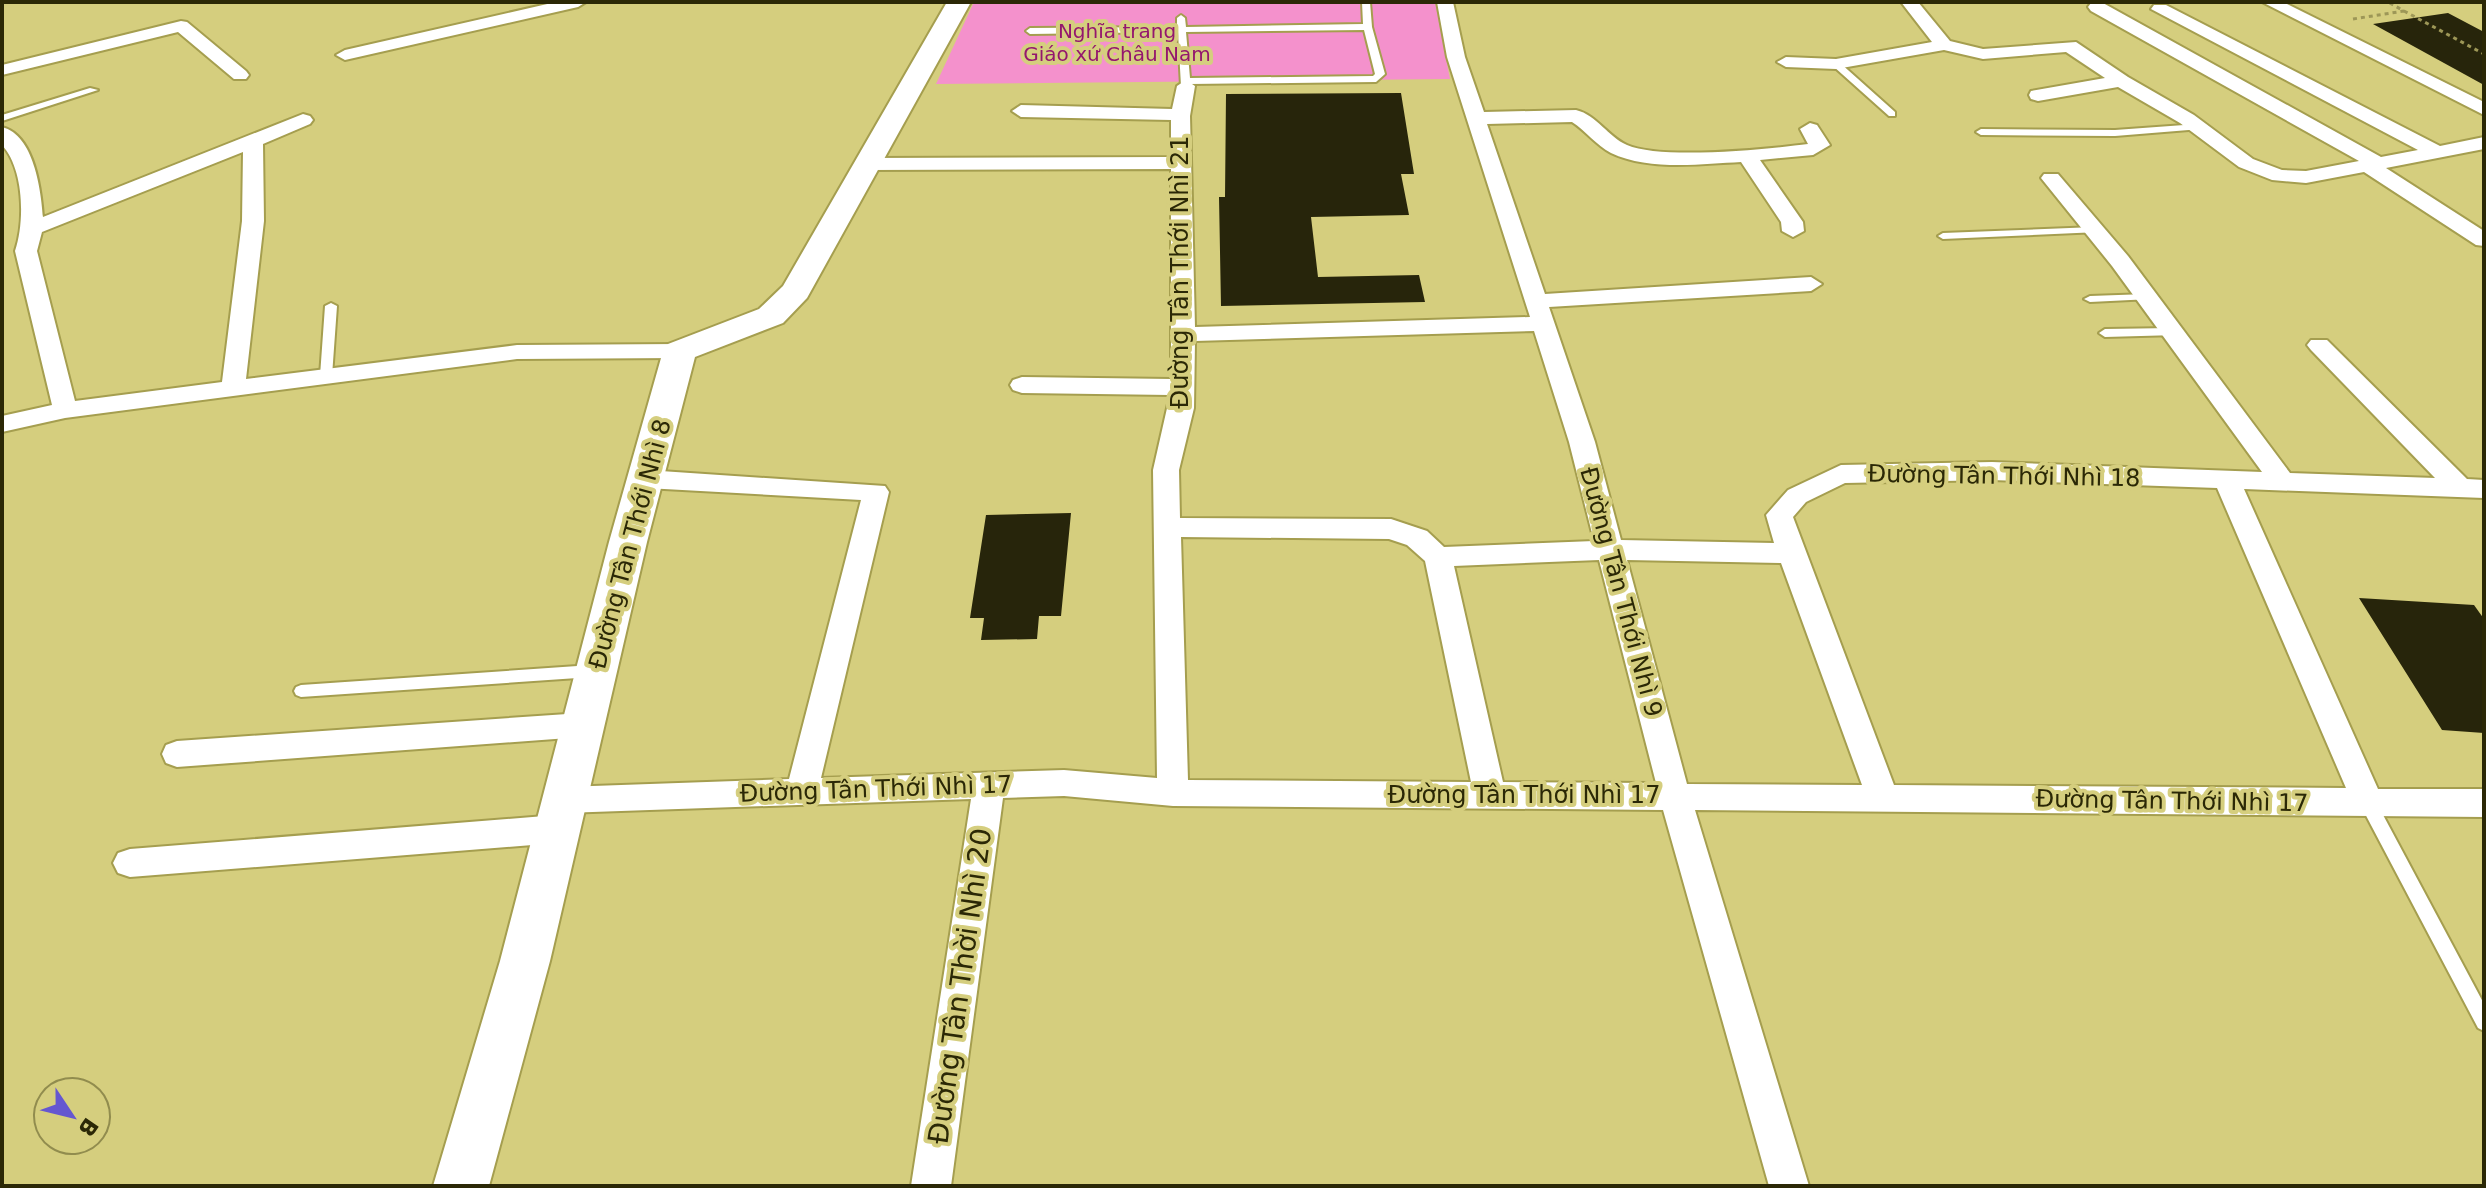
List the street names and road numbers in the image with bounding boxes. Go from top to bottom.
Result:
street label: Đường Tân Thới Nhì 21 [1166,136,1194,408]
street label: Đường Tân Thới Nhì 8 [583,416,677,672]
street label: Đường Tân Thới Nhì 18 [1867,460,2141,492]
street label: Đường Tân Thới Nhì 9 [1574,464,1668,720]
street label: Đường Tân Thới Nhì 17 [739,770,1013,808]
street label: Đường Tân Thới Nhì 17 [1388,781,1660,809]
street label: Đường Tân Thới Nhì 17 [2035,785,2309,817]
street label: Đường Tân Thời Nhì 20 [922,826,998,1146]

